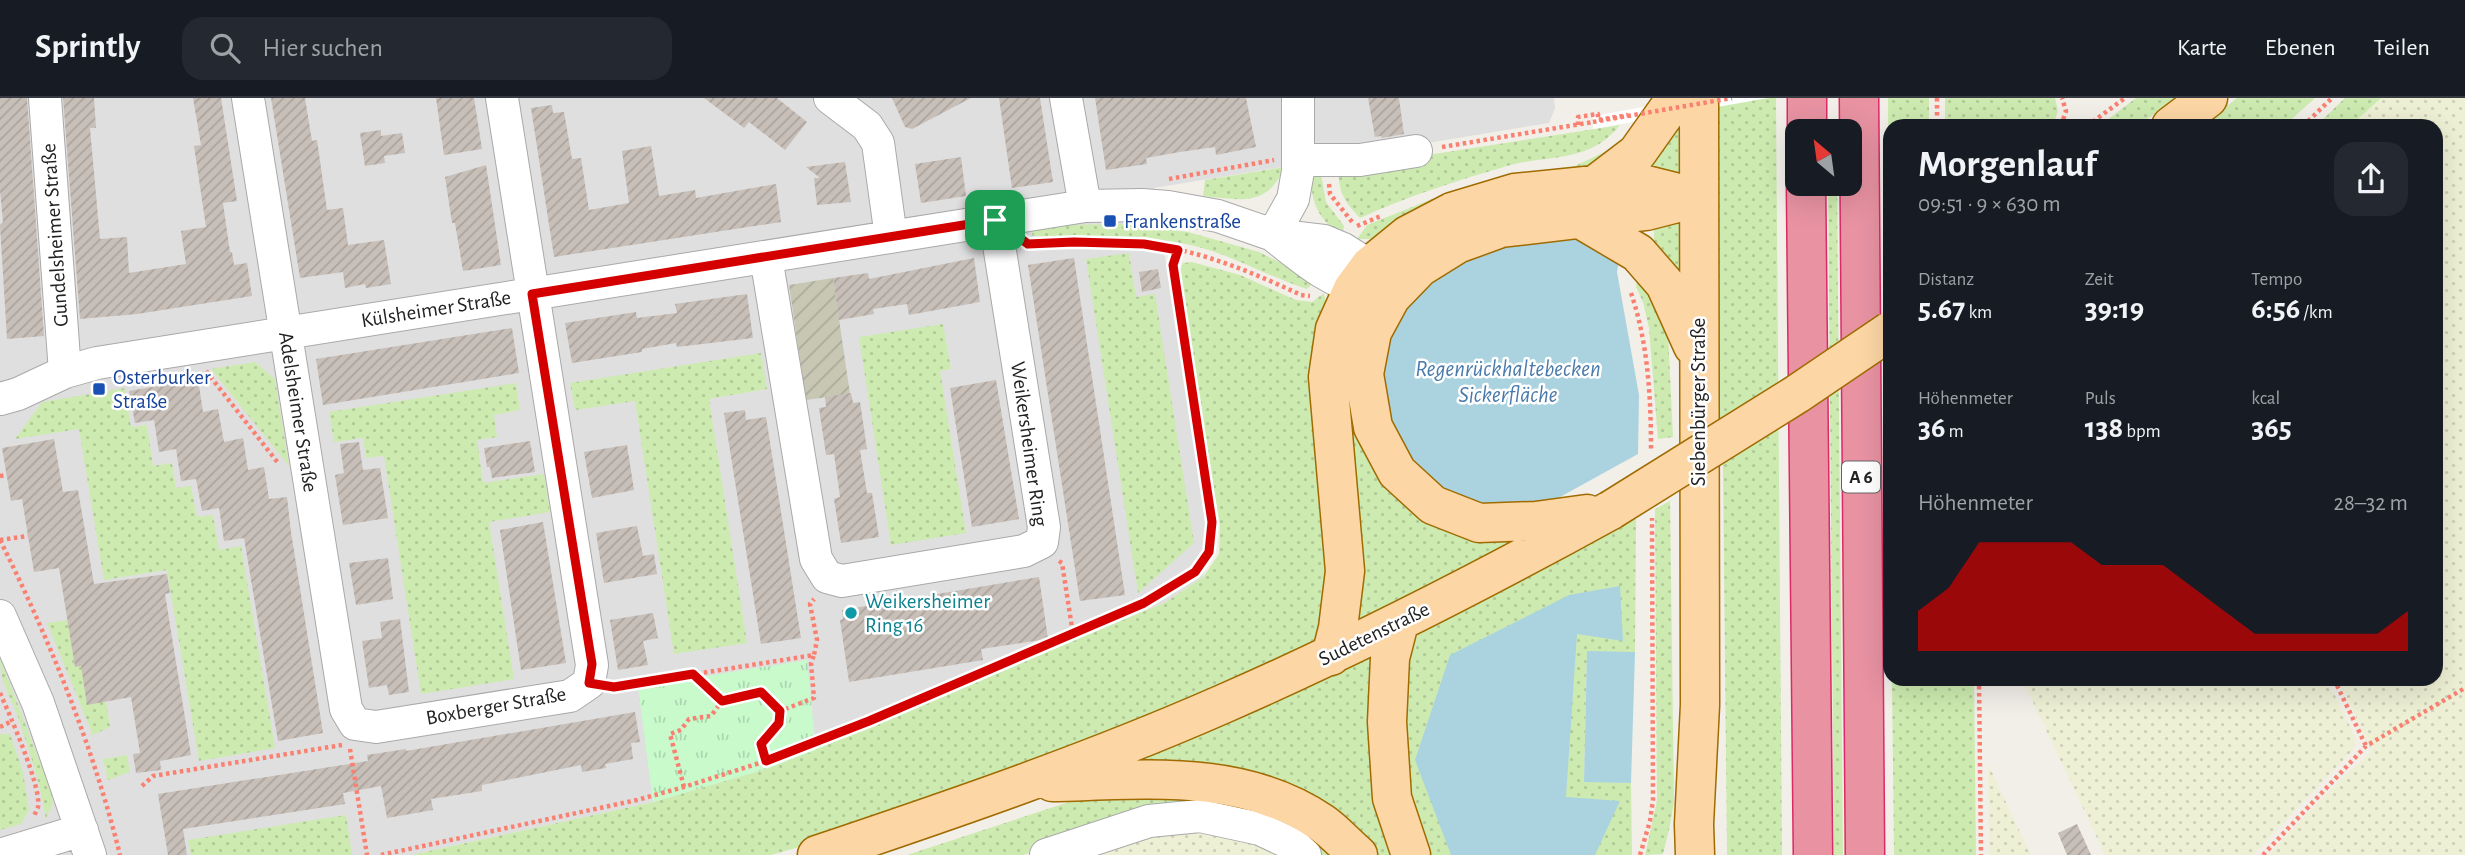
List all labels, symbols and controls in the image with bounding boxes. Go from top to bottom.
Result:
search box [182,17,672,80]
icon: search [206,29,244,67]
text: Sprintly [35,31,140,64]
text: Hier suchen [262,35,383,61]
text: Karte [2177,36,2227,60]
text: Ebenen [2265,36,2336,60]
text: Teilen [2374,36,2430,60]
north arrow [1785,119,1862,196]
map controls [1785,119,1862,196]
button: share [2334,142,2408,216]
street label: Gundelsheimer Straße [38,143,72,327]
text: Morgenlauf [1918,146,2096,184]
pin [965,190,1025,250]
text: 09:51 · 9 × 630 m [1918,193,2061,216]
icon: arrive [976,201,1014,239]
place label: Frankenstraße [1124,211,1241,232]
marker: Frankenstraße [1102,213,1118,229]
text: Distanz [1918,270,1974,289]
text: Zeit [2085,270,2114,289]
text: Tempo [2251,270,2302,289]
street label: Külsheimer Straße [360,287,512,331]
text: 5.67 [1918,294,1965,324]
text: 39:19 [2085,294,2144,324]
text: 6:56 [2251,294,2300,324]
text: km [1965,303,1992,322]
text: /km [2300,303,2333,322]
street label: Siebenbürger Straße [1688,318,1709,486]
street label: Adelsheimer Straße [275,330,321,494]
water label: Regenrückhaltebecken Sickerfläche [1415,358,1601,407]
street label: Weikersheimer Ring [1007,360,1051,529]
place label: Osterburker Straße [113,367,211,412]
marker: Osterburker Straße [91,381,107,397]
text: Höhenmeter [1918,389,2013,408]
text: Puls [2085,389,2116,408]
text: kcal [2251,389,2280,408]
text: 36 [1918,413,1945,443]
text: 138 [2085,413,2123,443]
text: 365 [2251,413,2292,443]
text: m [1945,422,1964,441]
text: bpm [2123,422,2161,441]
road number: A 6 [1842,462,1880,492]
text: Höhenmeter [1918,492,2033,515]
text: 28–32 m [2334,492,2408,515]
place label: Weikersheimer Ring 16 [865,591,990,636]
street label: Sudetenstraße [1315,598,1433,670]
marker: Weikersheimer Ring 16 [843,605,859,621]
street label: Boxberger Straße [424,683,568,729]

